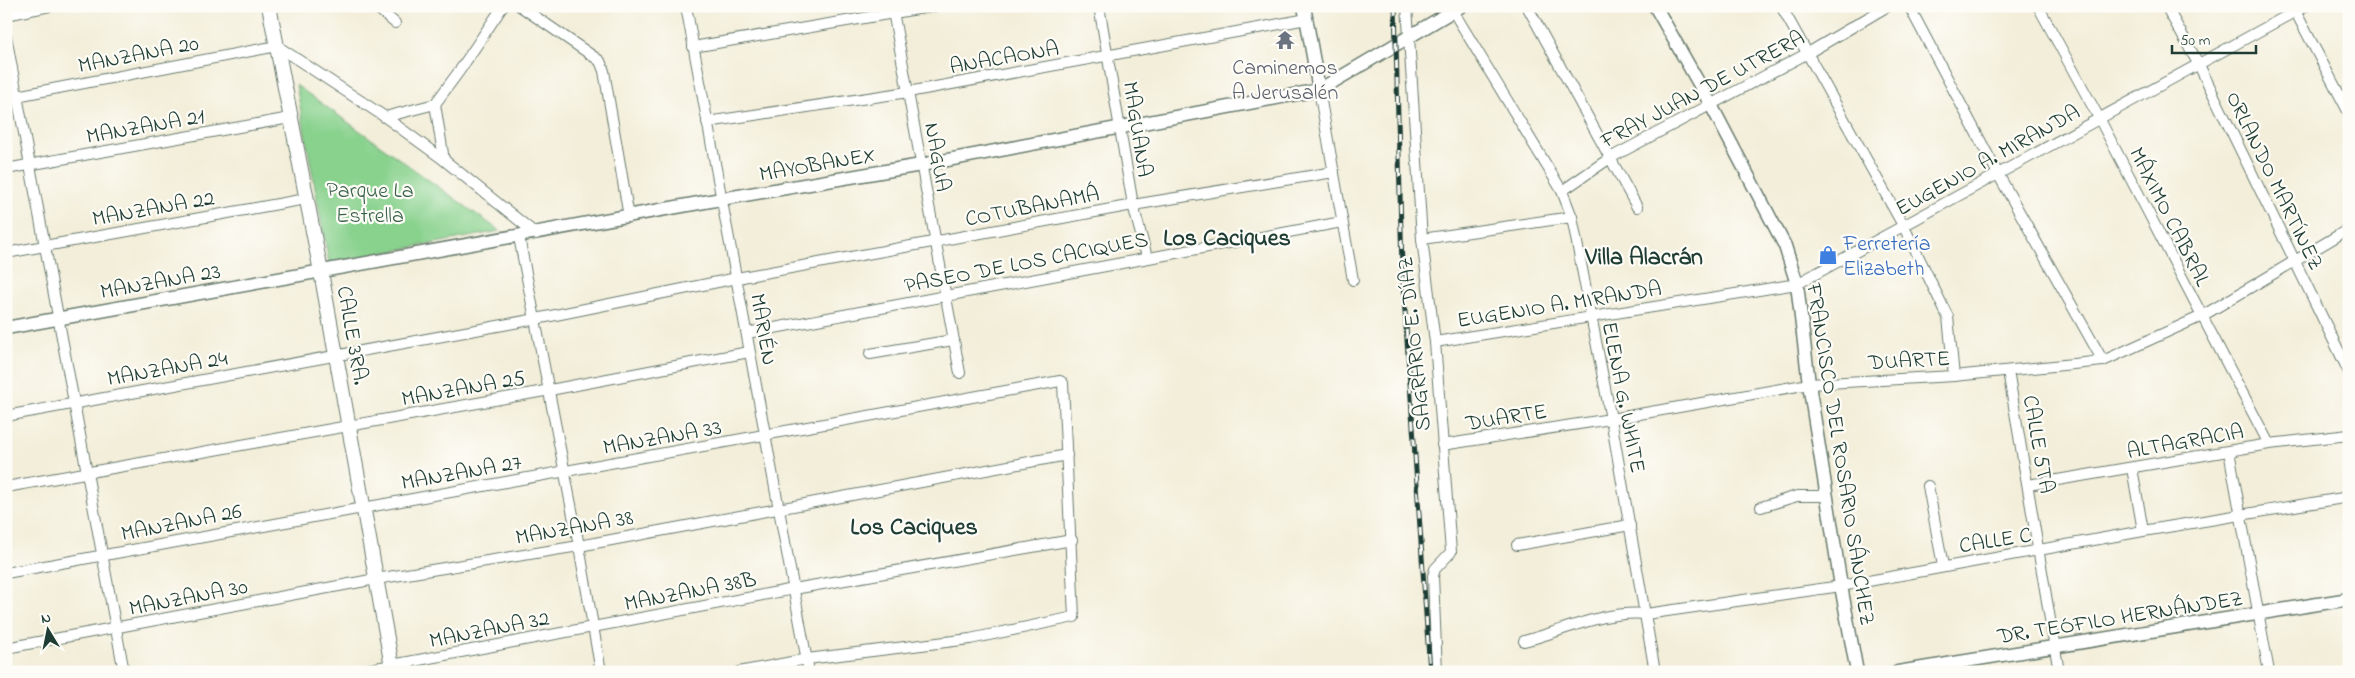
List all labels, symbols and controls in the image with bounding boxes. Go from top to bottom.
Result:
scale bar [2172,22,2256,54]
street label: FRAY JUAN DE UTRERA [1595,23,1811,158]
street label: MANZANA 20 [76,29,202,83]
temple icon: Caminemos A Jerusalén [1274,29,1296,51]
text: 50 m [2180,30,2211,52]
street label: ANACAONA [947,34,1062,84]
place label: Caminemos A Jerusalén [1232,53,1338,110]
street label: MAGUANA [1113,79,1159,180]
street label: ORLANDO MARTÍNEZ [2216,86,2331,276]
street label: EUGENIO A. MIRANDA [1890,98,2087,226]
street label: MANZANA 21 [84,102,207,154]
street label: NAGUA [914,120,958,195]
street label: MAYOBANEX [757,140,879,192]
street label: MÁXIMO CABRAL [2119,142,2218,293]
park label: Parque La Estrella [326,176,414,233]
street label: COTUBANAMÁ [963,179,1102,237]
street label: MANZANA 22 [90,183,217,236]
district label: Los Caciques [1163,222,1291,257]
street label: PASEO DE LOS CACIQUES [902,225,1151,303]
place label: Ferretería Elizabeth [1842,229,1931,286]
district label: Villa Alacrán [1584,241,1703,276]
shop icon: Ferretería Elizabeth [1817,244,1839,266]
street label: SAGRARIO E. DÍAZ [1391,255,1441,432]
street label: MANZANA 23 [98,257,223,309]
street label: EUGENIO A. MIRANDA [1455,274,1664,338]
street label: FRANCISCO DEL ROSARIO SÁNCHEZ [1796,280,1882,628]
street label: CALLE 3RA. [327,283,375,388]
street label: MARIÉN [740,291,784,368]
street label: ELENA G. WHITE [1592,319,1652,476]
street label: MANZANA 24 [105,344,230,396]
street label: DUARTE [1867,344,1951,380]
street label: MANZANA 25 [399,363,528,417]
street label: CALLE 5TA [2013,393,2061,496]
street label: DUARTE [1463,397,1549,441]
street label: MANZANA 33 [601,413,724,465]
street label: ALTAGRACIA [2125,417,2246,469]
street label: MANZANA 27 [399,448,524,500]
street label: MANZANA 26 [118,497,245,551]
street label: MANZANA 38 [513,503,636,555]
district label: Los Caciques [850,511,978,546]
street label: CALLE C [1957,520,2034,563]
street label: MANZANA 38B [622,564,760,621]
street label: MANZANA 30 [126,572,251,626]
street label: DR. TEÓFILO HERNÁNDEZ [1995,584,2245,654]
street label: MANZANA 32 [427,604,552,658]
north arrow [22,606,72,656]
text: N [40,608,52,630]

